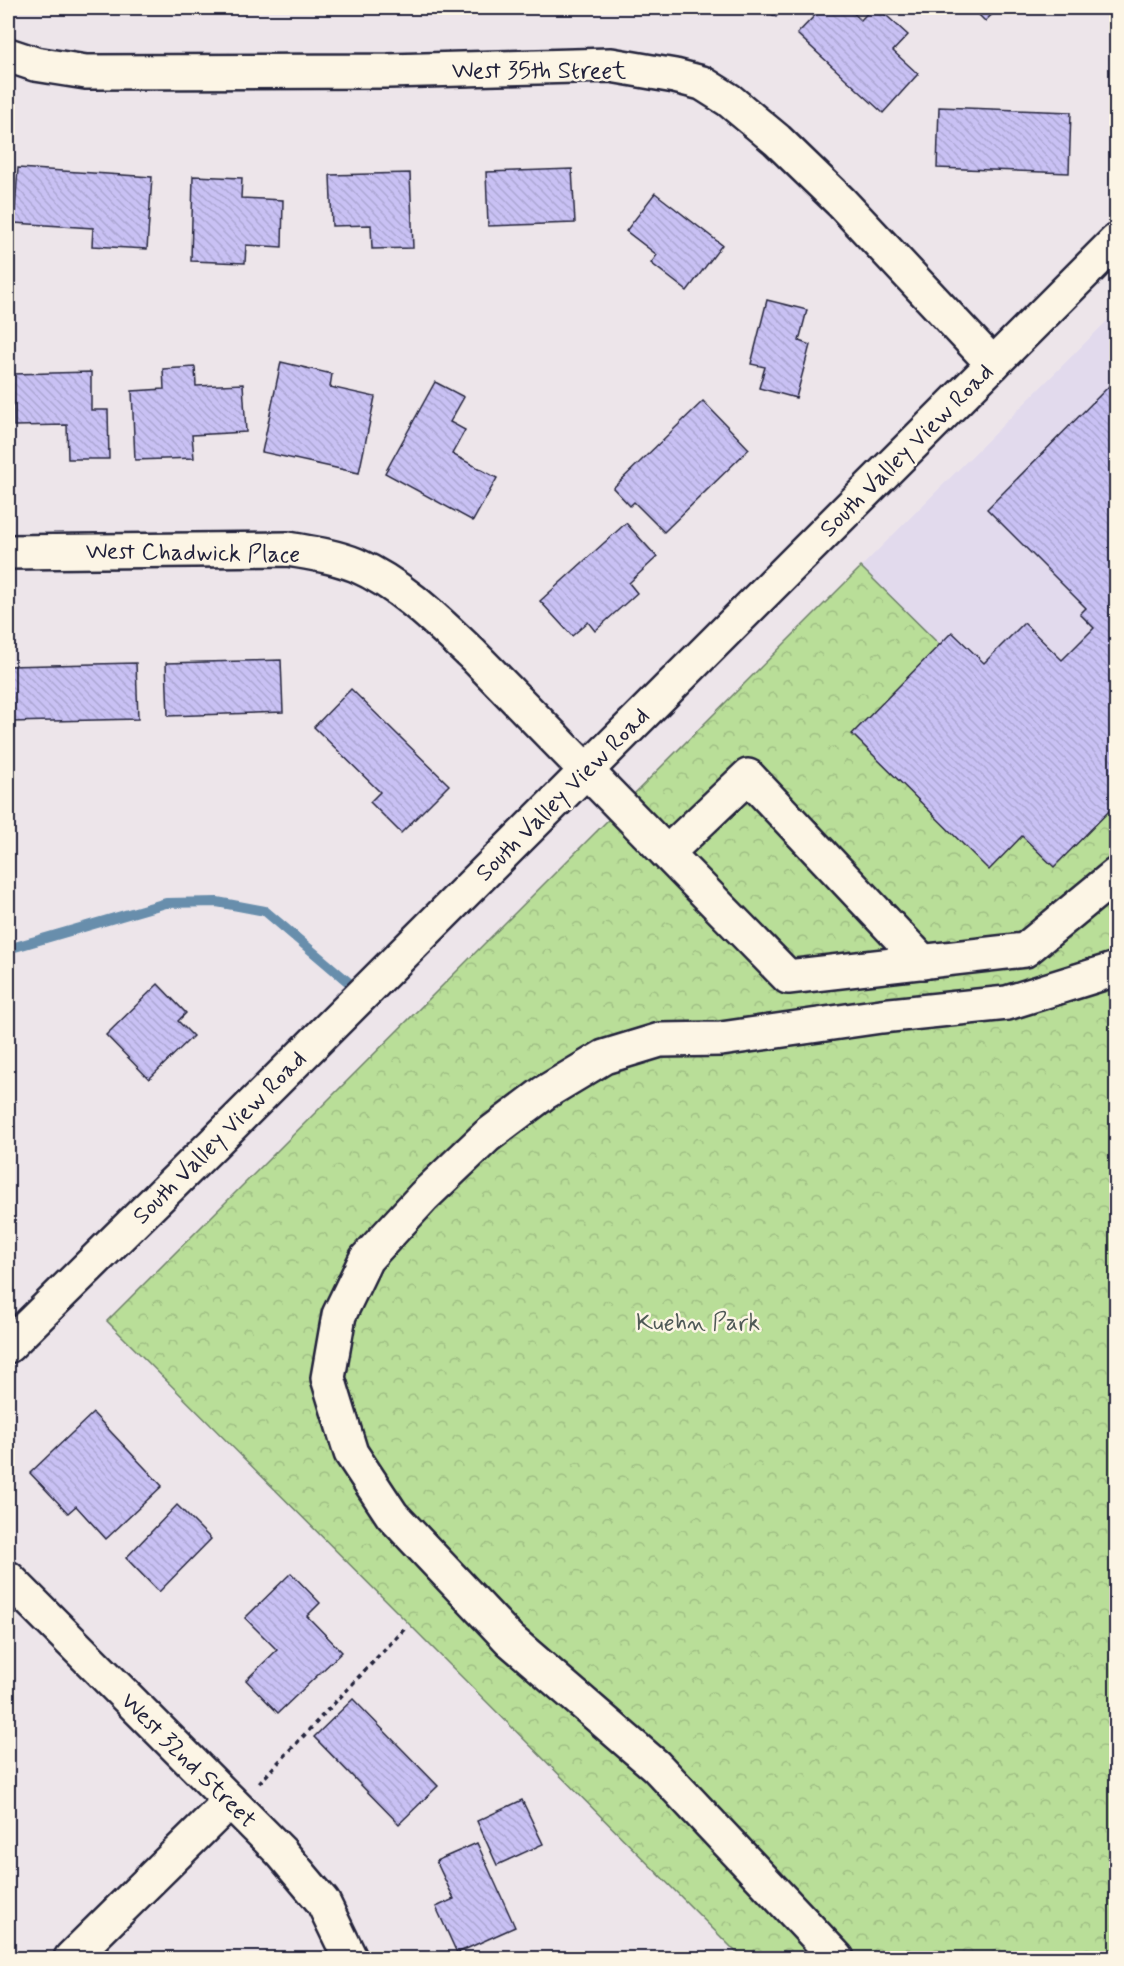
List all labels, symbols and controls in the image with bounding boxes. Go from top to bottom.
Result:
street label: West 35th Street [452,56,626,87]
street label: South Valley View Road [814,358,1001,545]
street label: West Chadwick Place [85,536,301,571]
street label: South Valley View Road [470,702,657,889]
street label: South Valley View Road [127,1045,314,1232]
park label: Kuehn Park [636,1308,760,1339]
street label: West 32nd Street [113,1687,262,1836]

